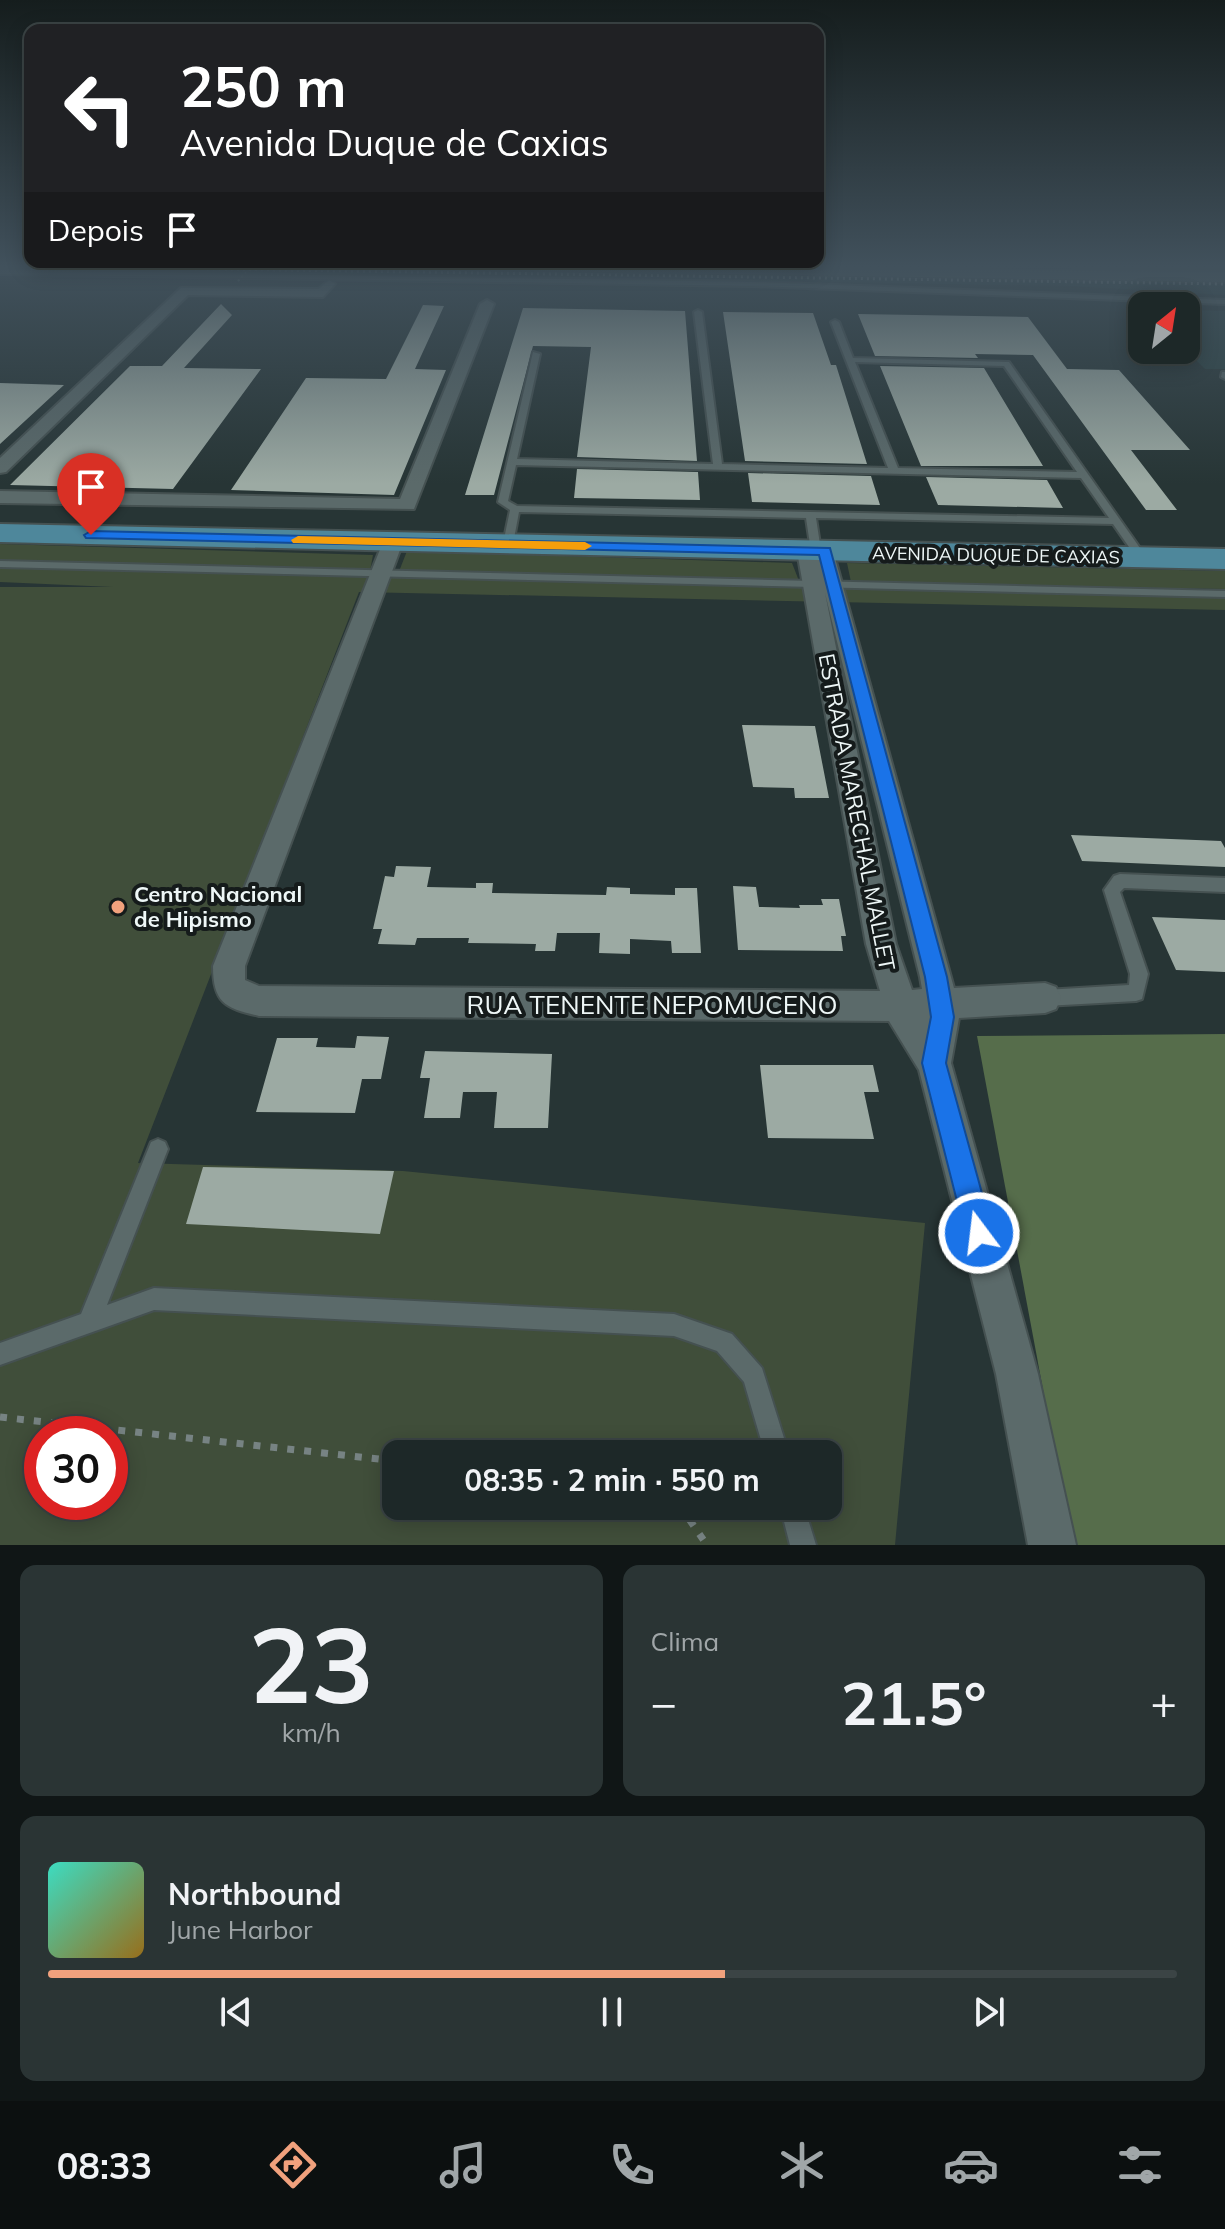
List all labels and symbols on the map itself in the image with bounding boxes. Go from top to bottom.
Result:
north arrow [1128,292,1200,364]
pin [57,453,125,535]
street label: AVENIDA DUQUE DE CAXIAS [872,541,1120,569]
street label: ESTRADA MARECHAL MALLET [812,651,902,973]
place label: Centro Nacional de Hipismo [134,880,302,933]
marker: Centro Nacional de Hipismo [109,898,127,916]
street label: RUA TENENTE NEPOMUCENO [466,988,838,1021]
position arrow [937,1191,1021,1275]
speed limit sign: 30 [24,1416,128,1520]

